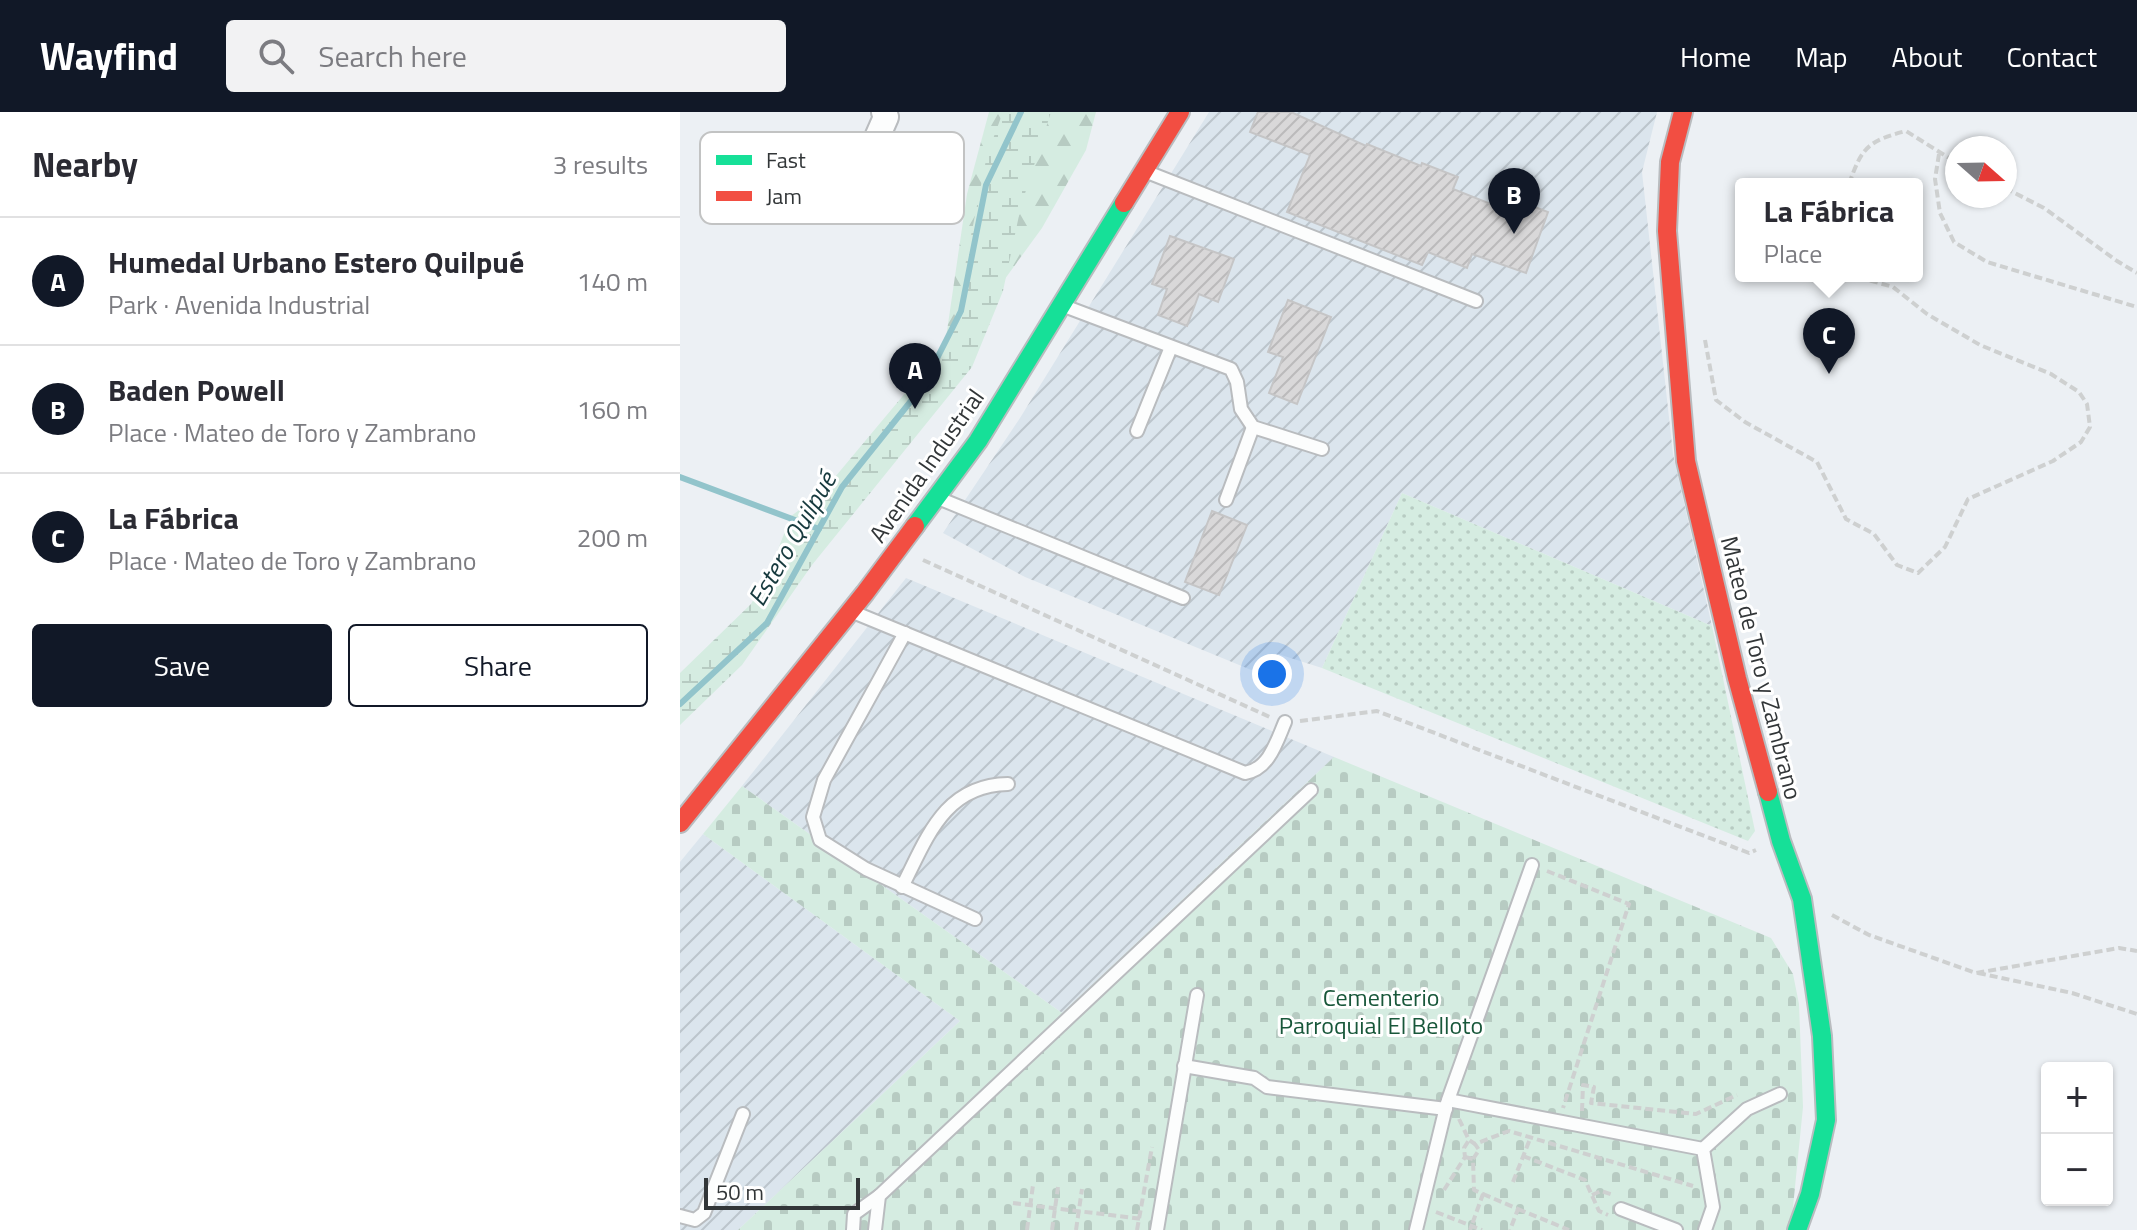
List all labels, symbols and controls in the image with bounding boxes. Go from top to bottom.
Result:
search box [226,20,786,92]
text: Wayfind [40,27,178,85]
text: Search here [318,33,467,79]
icon: search [254,34,298,78]
text: Home [1680,35,1751,78]
text: Map [1795,35,1848,78]
text: About [1892,35,1962,78]
text: Contact [2006,35,2097,78]
legend [700,132,964,224]
north arrow [1945,136,2017,208]
text: Nearby [32,138,138,190]
text: Fast [766,143,806,177]
text: 3 results [553,145,648,184]
pin: B [1488,168,1540,234]
popup [1735,178,1923,282]
text: Jam [766,179,802,213]
text: La Fábrica [1764,188,1894,234]
text: Place [1764,234,1822,273]
text: Humedal Urbano Estero Quilpué [108,239,524,285]
text: A [50,262,66,301]
text: 140 m [577,262,648,301]
text: Park · Avenida Industrial [108,285,370,324]
pin: C [1803,308,1855,374]
pin: A [889,343,941,409]
text: Baden Powell [108,367,285,413]
street label: Avenida Industrial [860,381,993,550]
text: B [50,390,66,429]
text: 160 m [577,390,648,429]
text: Place · Mateo de Toro y Zambrano [108,413,477,452]
water label: Estero Quilpué [737,463,847,613]
text: La Fábrica [108,495,239,541]
text: C [51,518,65,557]
text: 200 m [577,518,648,557]
street label: Mateo de Toro y Zambrano [1712,532,1812,803]
text: Place · Mateo de Toro y Zambrano [108,541,477,580]
button: Save [32,624,332,707]
button: Share [348,624,648,707]
your location [1252,654,1292,694]
park label: Cementerio Parroquial El Belloto [1279,979,1483,1043]
map controls [2041,1062,2113,1206]
button: + [2041,1062,2113,1134]
button: − [2041,1134,2113,1206]
scale bar [704,1174,860,1210]
text: 50 m [716,1175,764,1209]

